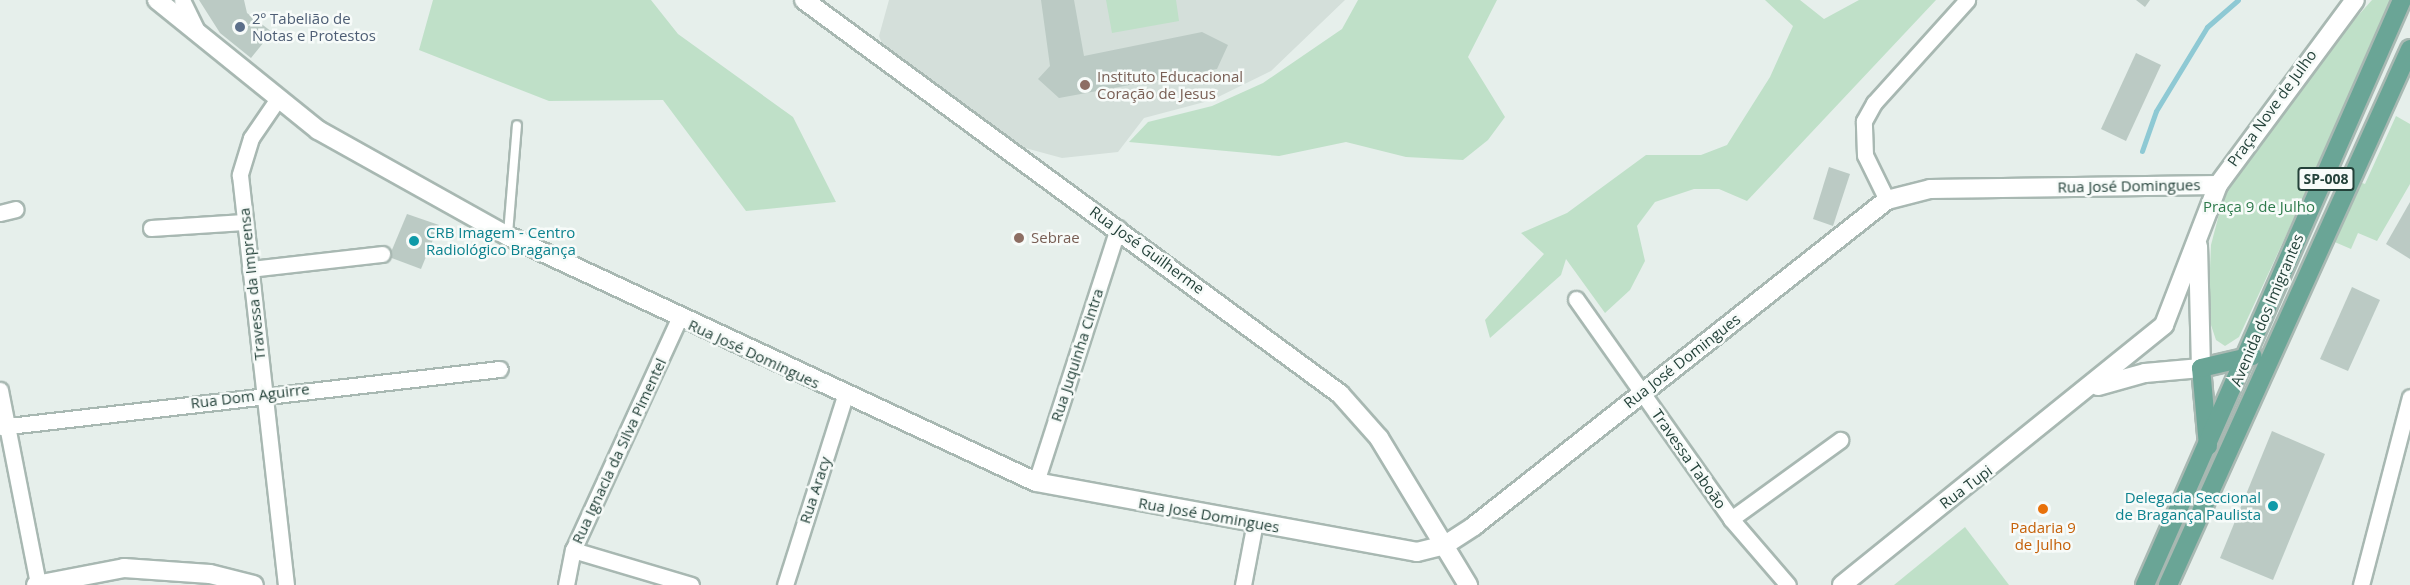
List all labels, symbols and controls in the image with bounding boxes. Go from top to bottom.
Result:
place label: 2º Tabelião de Notas e Protestos [252,9,376,44]
marker: 2º Tabelião de Notas e Protestos [233,20,247,34]
street label: Praça Nove de Julho [2224,46,2320,170]
place label: Instituto Educacional Coração de Jesus [1097,67,1243,102]
marker: Instituto Educacional Coração de Jesus [1078,78,1092,92]
road number: SP-008 [2296,168,2356,190]
street label: Rua José Domingues [2057,176,2201,196]
park label: Praça 9 de Julho [2203,198,2315,216]
street label: Rua José Guilherme [1086,202,1208,298]
street label: Travessa da Imprensa [235,207,269,361]
place label: CRB Imagem - Centro Radiológico Bragança [426,223,576,258]
place label: Sebrae [1031,229,1080,247]
marker: Sebrae [1012,231,1026,245]
street label: Avenida dos Imigrantes [2227,231,2307,389]
marker: CRB Imagem - Centro Radiológico Bragança [407,234,421,248]
street label: Rua Juquinha Cintra [1047,286,1107,424]
street label: Rua José Domingues [1620,310,1744,412]
street label: Rua José Domingues [685,316,823,392]
street label: Rua Ignacia da Silva Pimentel [568,355,670,547]
street label: Rua Dom Aguirre [190,380,310,412]
street label: Travessa Taboão [1648,406,1730,512]
street label: Rua Aracy [796,454,834,526]
street label: Rua Tupi [1936,461,1996,513]
place label: Delegacia Seccional de Bragança Paulista [2115,488,2261,523]
street label: Rua José Domingues [1137,494,1281,536]
marker: Delegacia Seccional de Bragança Paulista [2266,499,2280,513]
marker: Padaria 9 de Julho [2036,502,2050,516]
place label: Padaria 9 de Julho [2010,518,2076,553]

